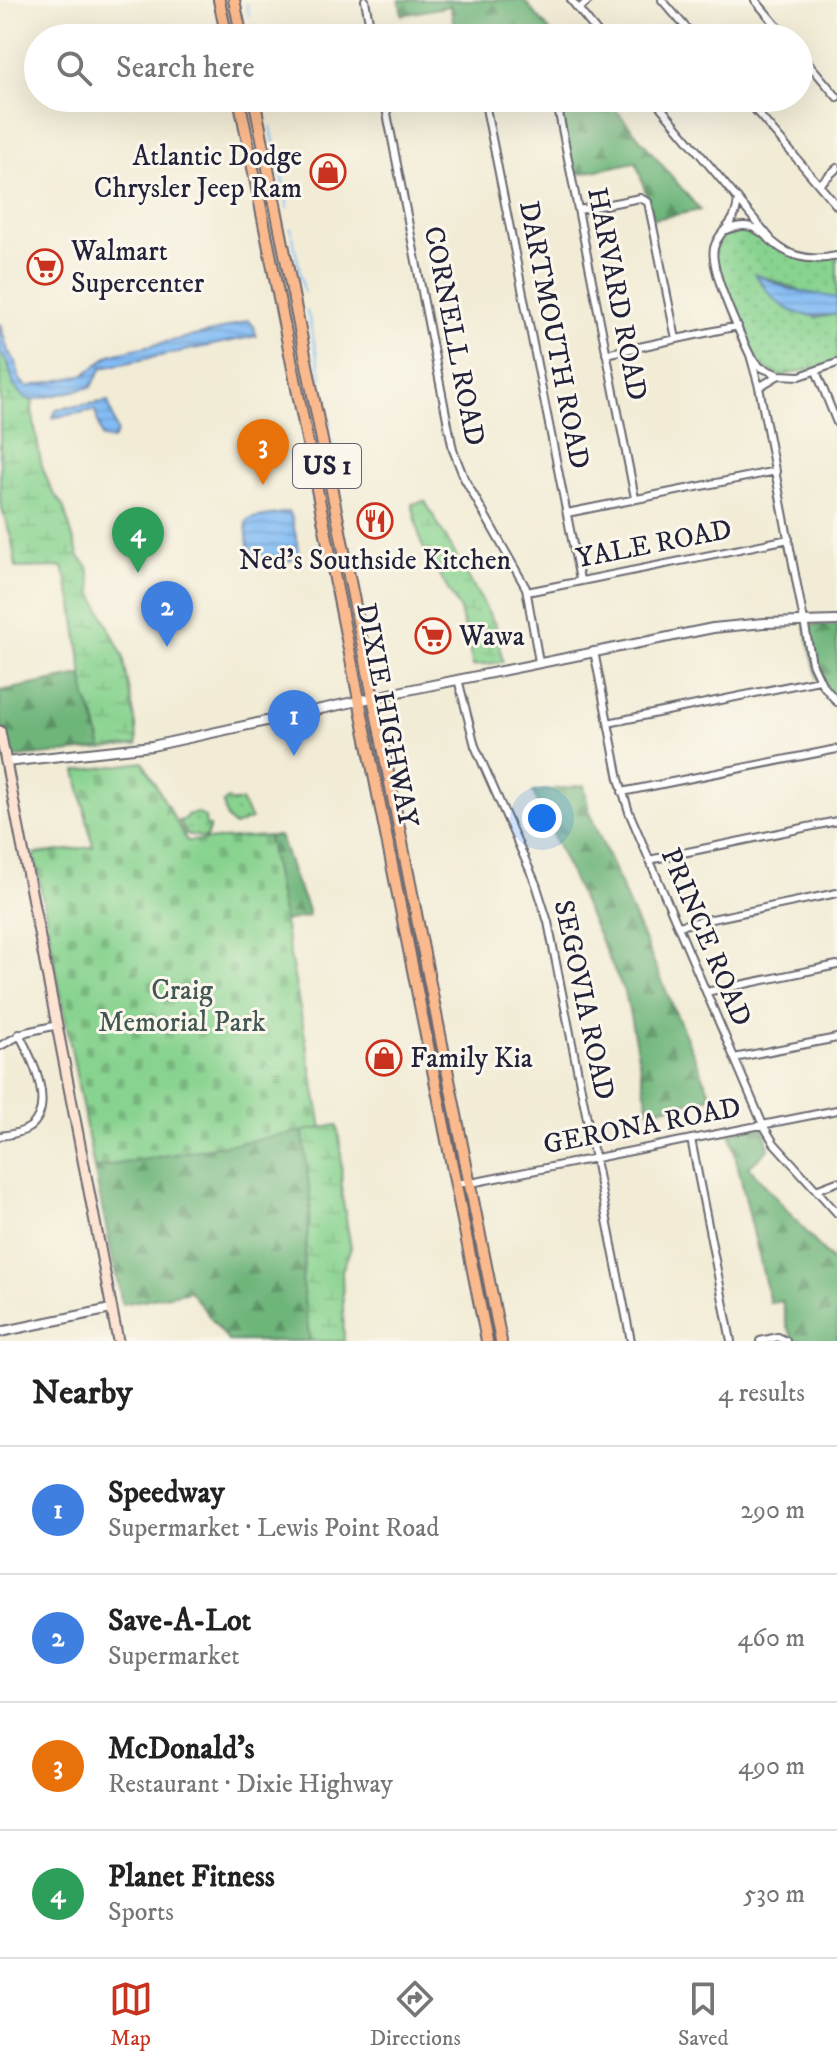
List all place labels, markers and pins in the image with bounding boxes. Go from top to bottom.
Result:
place label: Atlantic Dodge Chrysler Jeep Ram [94,139,302,206]
shop icon: Atlantic Dodge Chrysler Jeep Ram [309,153,347,191]
place label: Walmart Supercenter [70,234,205,301]
supermarket icon: Walmart Supercenter [26,248,64,286]
pin: 3 [237,419,289,485]
restaurant icon: Ned's Southside Kitchen [356,502,394,540]
pin: 4 [112,507,164,573]
place label: Ned's Southside Kitchen [239,543,512,578]
pin: 2 [141,581,193,647]
supermarket icon: Wawa [414,617,452,655]
place label: Wawa [458,619,525,654]
pin: 1 [268,690,320,756]
shop icon: Family Kia [365,1039,403,1077]
place label: Family Kia [410,1041,533,1076]

